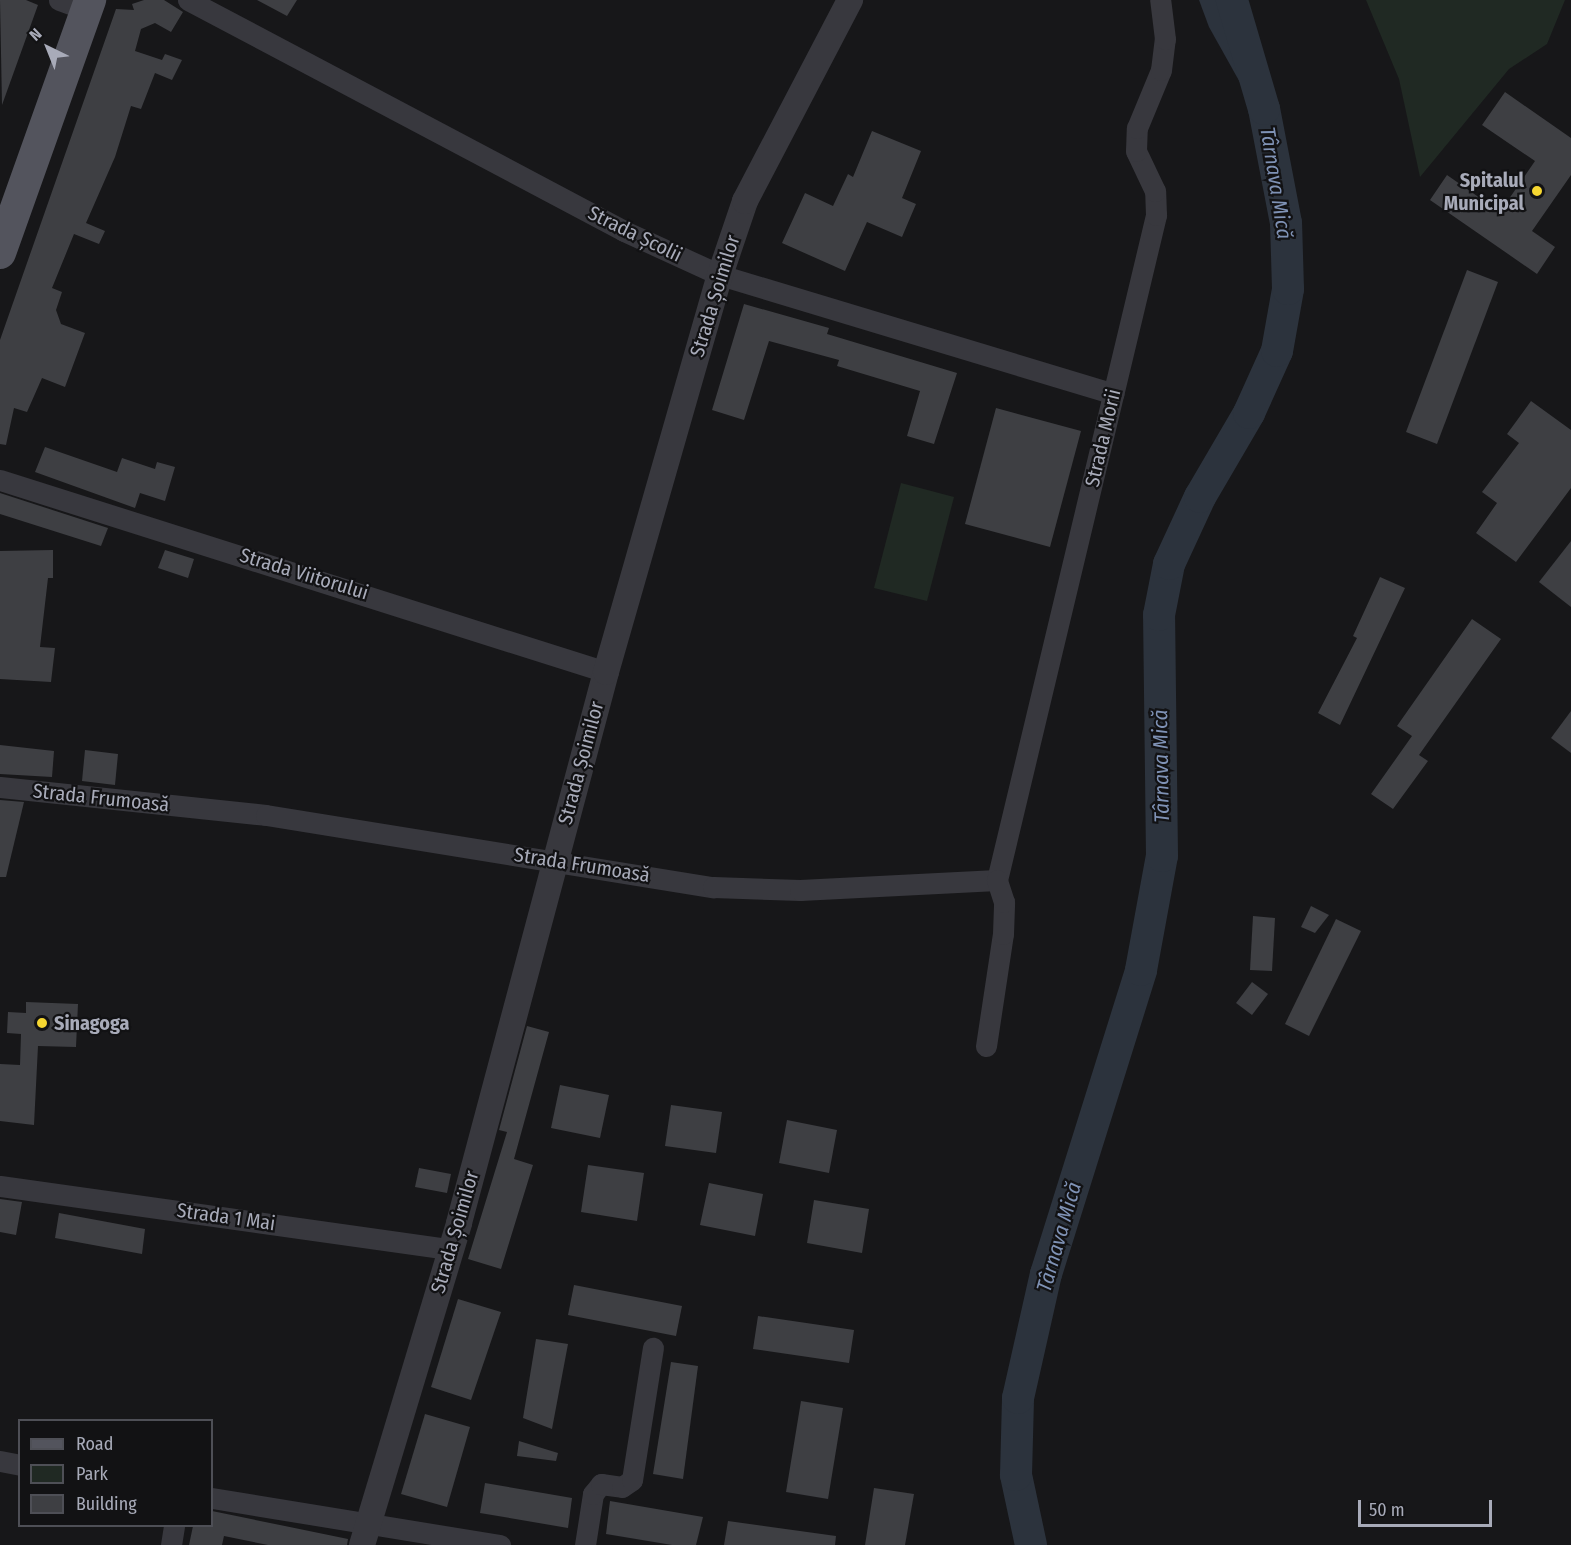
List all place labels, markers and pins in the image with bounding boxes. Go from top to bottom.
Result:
place label: Spitalul Municipal [1444,168,1524,215]
marker: Spitalul Municipal [1528,182,1546,200]
place label: Sinagoga [54,1011,129,1035]
marker: Sinagoga [35,1016,49,1030]

